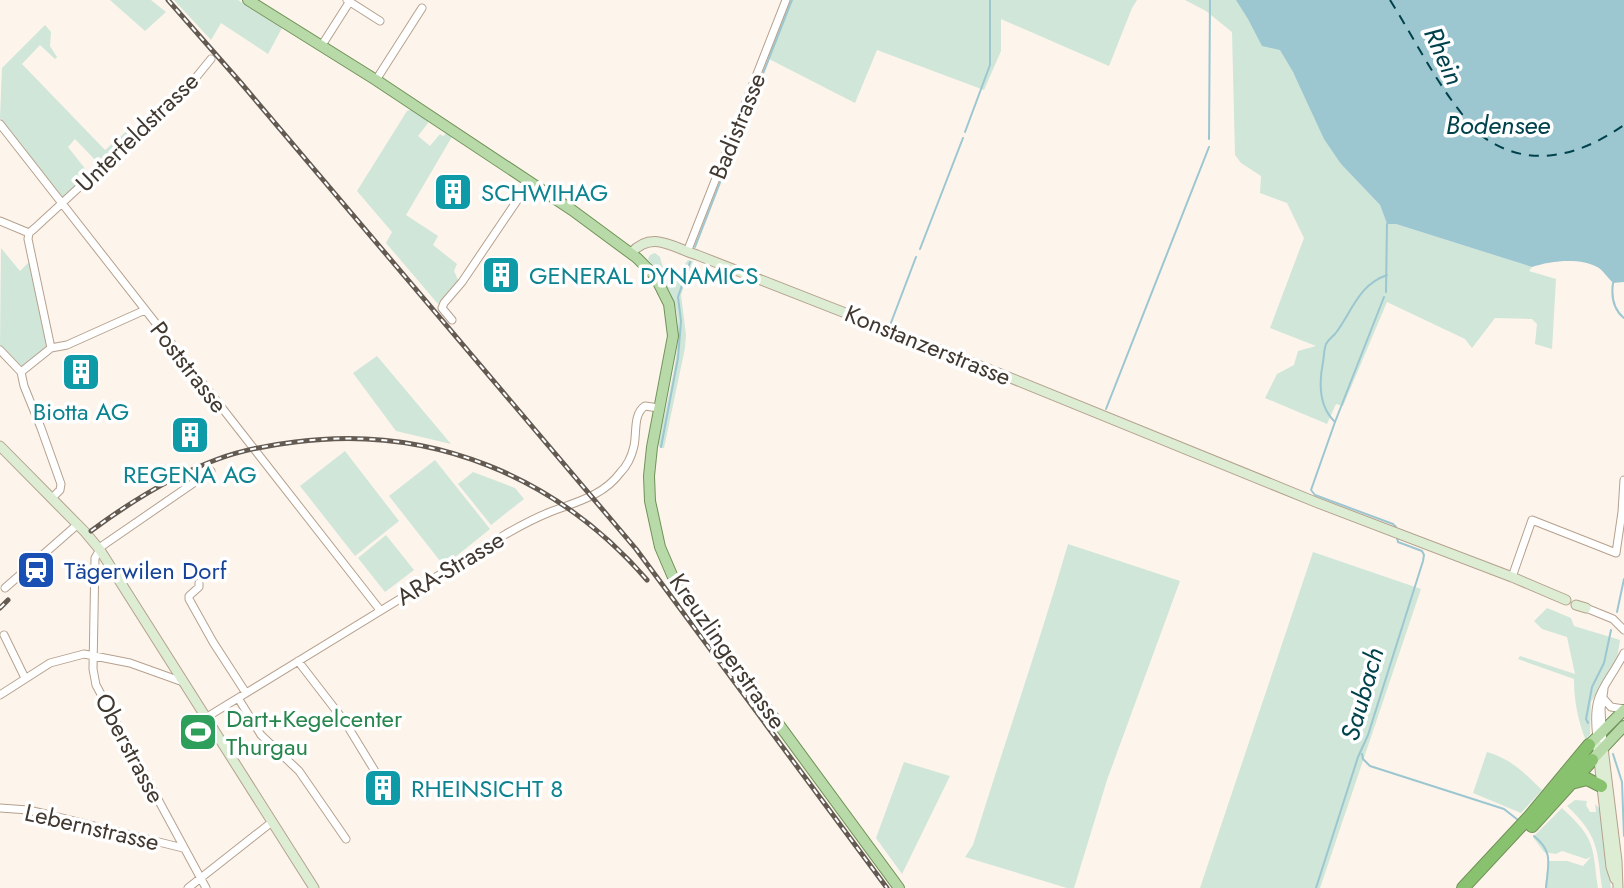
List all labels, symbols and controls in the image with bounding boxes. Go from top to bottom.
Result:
water label: Rhein [1414,21,1474,91]
street label: Unterfeldstrasse [68,64,206,200]
street label: Badistrasse [700,68,774,184]
water label: Bodensee [1446,106,1550,144]
building icon: SCHWIHAG [432,171,474,213]
place label: SCHWIHAG [481,175,608,210]
building icon: GENERAL DYNAMICS [480,254,522,296]
place label: GENERAL DYNAMICS [529,258,758,293]
street label: Konstanzerstrasse [840,296,1016,394]
street label: Poststrasse [142,314,236,420]
building icon: Biotta AG [60,351,102,393]
place label: Biotta AG [33,394,129,429]
building icon: REGENA AG [169,414,211,456]
place label: REGENA AG [123,457,257,492]
street label: ARA-Strasse [389,522,511,614]
station icon: Tägerwilen Dorf [15,549,57,591]
place label: Tägerwilen Dorf [64,553,228,588]
street label: Kreuzlingerstrasse [661,566,795,736]
water label: Saubach [1331,643,1393,745]
street label: Oberstrasse [86,687,174,809]
place label: Dart+Kegelcenter Thurgau [226,701,403,764]
sports icon: Dart+Kegelcenter Thurgau [177,711,219,753]
building icon: RHEINSICHT 8 [362,767,404,809]
place label: RHEINSICHT 8 [411,771,563,806]
street label: Lebernstrasse [21,795,163,859]

